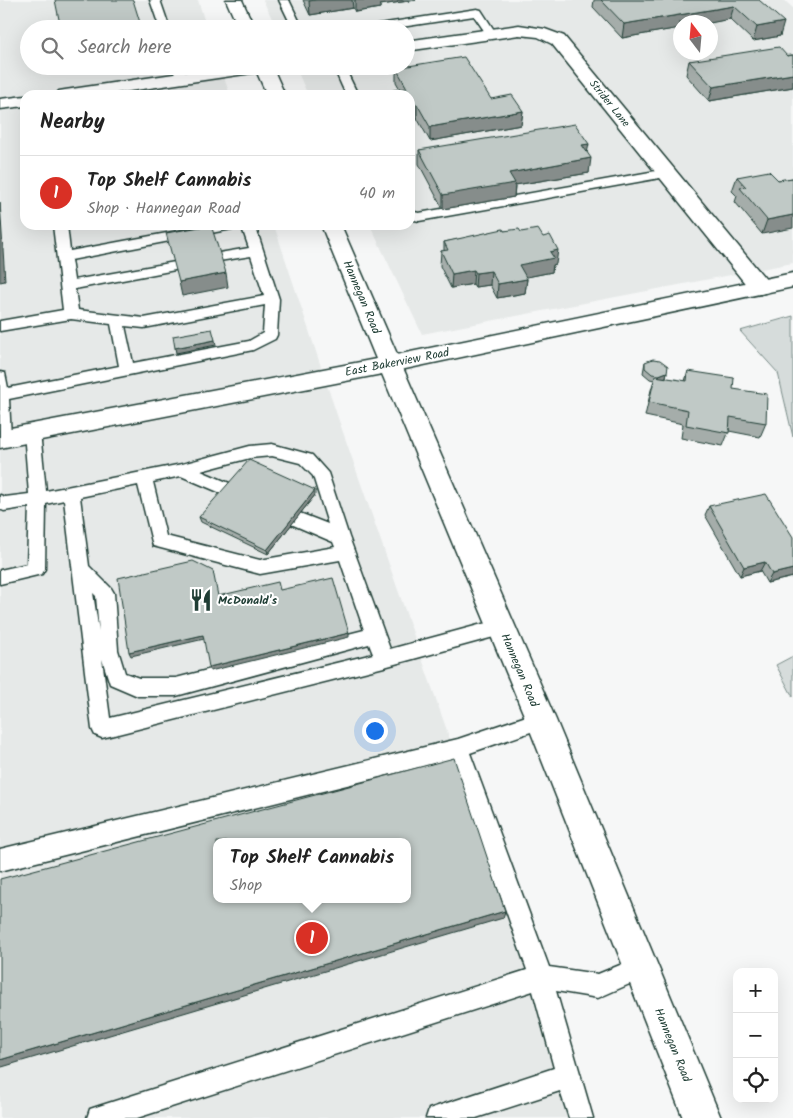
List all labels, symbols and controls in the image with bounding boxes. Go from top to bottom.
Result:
north arrow [673,15,718,60]
search box [20,20,415,75]
text: Search here [78,33,172,63]
icon: search [38,34,66,62]
street label: Strider Lane [584,76,634,131]
text: Nearby [40,106,105,139]
text: Top Shelf Cannabis [87,166,251,196]
text: 1 [54,181,58,206]
text: 40 m [359,181,395,206]
text: Shop · Hannegan Road [87,196,240,221]
street label: Hannegan Road [337,257,386,338]
street label: East Bakerview Road [343,343,452,382]
restaurant icon: McDonald's [188,587,214,613]
place label: McDonald's [218,591,277,610]
street label: Hannegan Road [495,630,544,711]
your location [362,718,388,744]
popup [213,838,411,903]
text: Top Shelf Cannabis [230,843,394,873]
text: Shop [230,873,262,898]
pin: 1 [296,919,328,957]
map controls [733,968,778,1103]
button: + [733,968,778,1013]
street label: Hannegan Road [649,1005,696,1086]
button: − [733,1013,778,1058]
button: locate [733,1058,778,1103]

